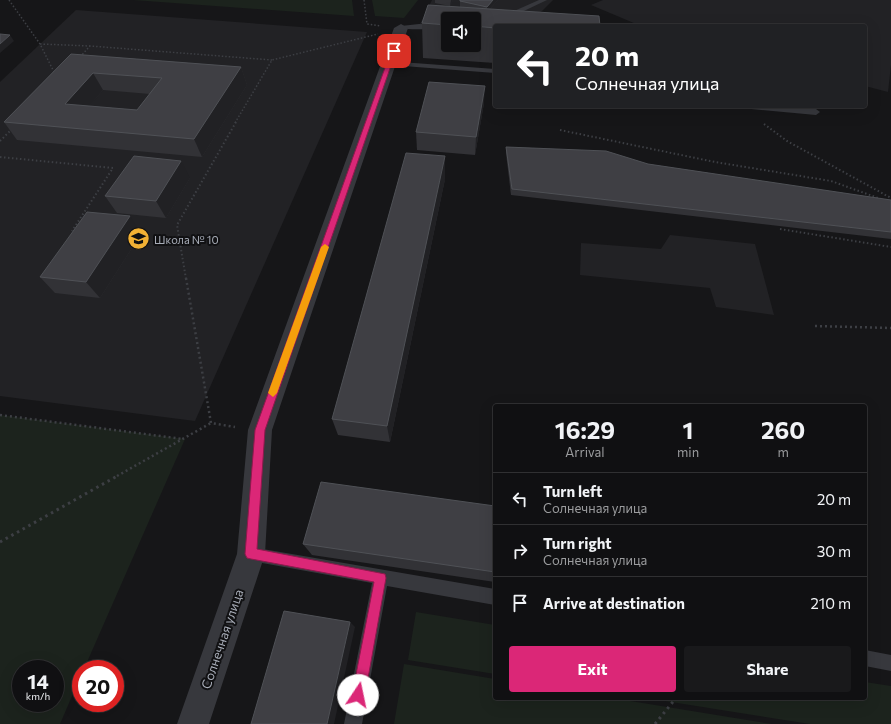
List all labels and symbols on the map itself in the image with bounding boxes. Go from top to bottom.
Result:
pin [377,34,411,68]
school or university icon: Школа № 10 [125,226,151,252]
place label: Школа № 10 [154,233,219,246]
street label: Солнечная улица [197,587,247,691]
speed limit sign: 20 [72,660,124,712]
position arrow [337,674,379,716]

